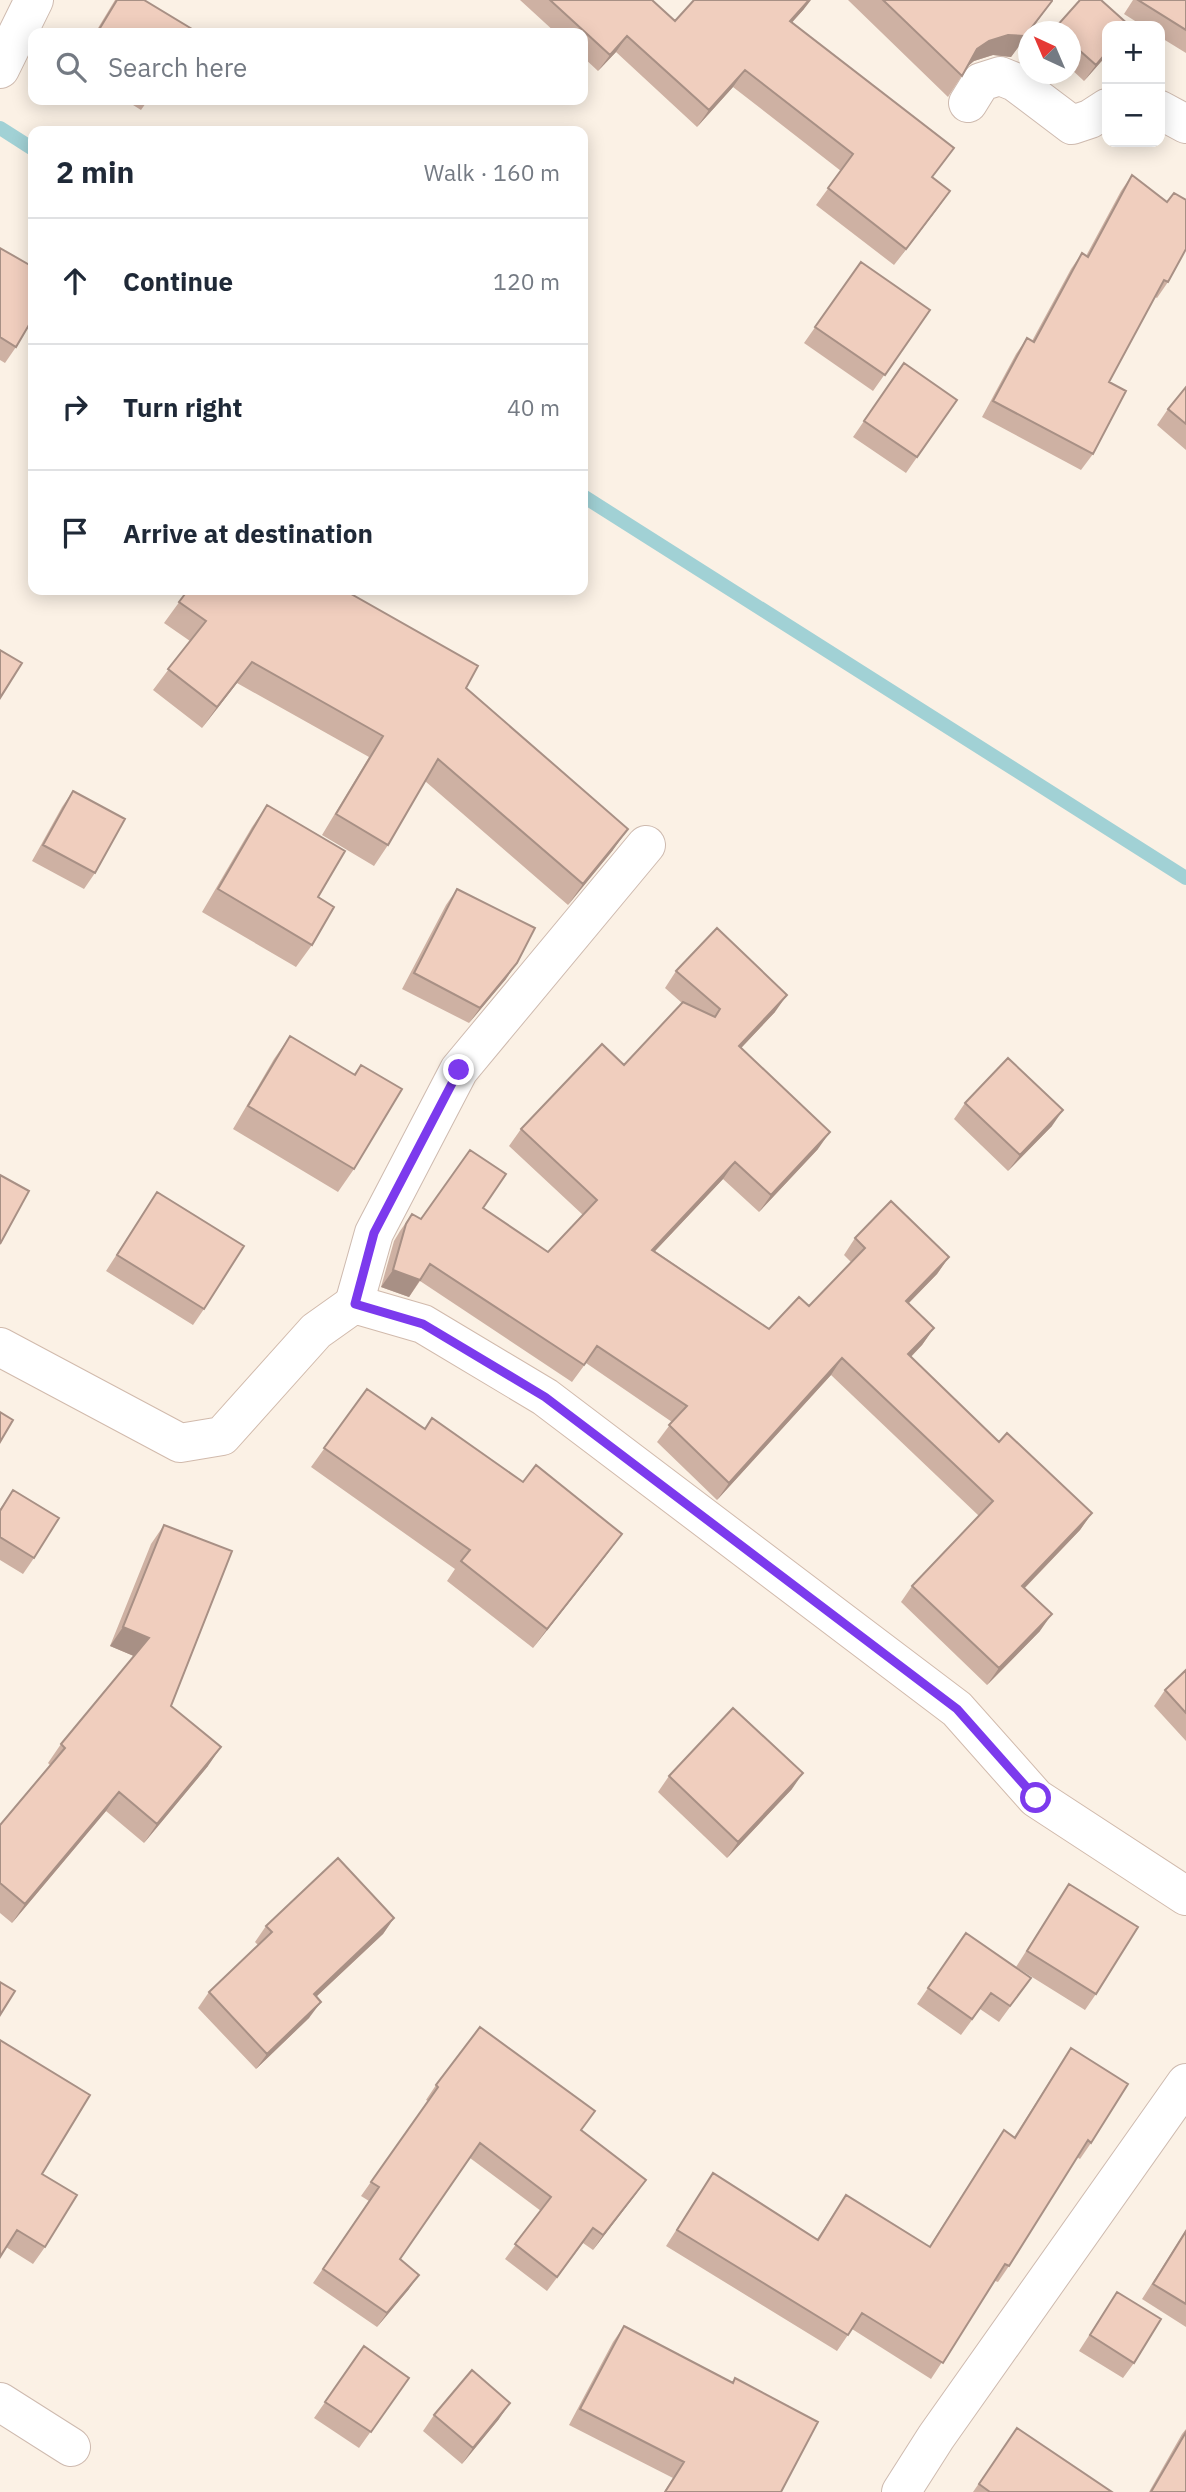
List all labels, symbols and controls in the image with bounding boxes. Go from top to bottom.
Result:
north arrow [1018,21,1081,84]
map controls [1102,21,1165,147]
button: + [1102,21,1165,84]
search box [28,28,588,105]
icon: search [52,48,90,86]
text: Search here [108,50,247,84]
button: − [1102,84,1165,147]
text: 2 min [56,152,134,191]
text: Walk · 160 m [424,157,560,187]
icon: ahead [56,262,94,300]
text: Continue [123,264,233,298]
text: 120 m [493,266,560,296]
icon: right [56,388,94,426]
text: Turn right [123,390,242,424]
text: 40 m [507,392,560,422]
icon: arrive [56,514,94,552]
text: Arrive at destination [123,516,373,550]
route end [443,1054,474,1085]
route start [1020,1782,1051,1813]

